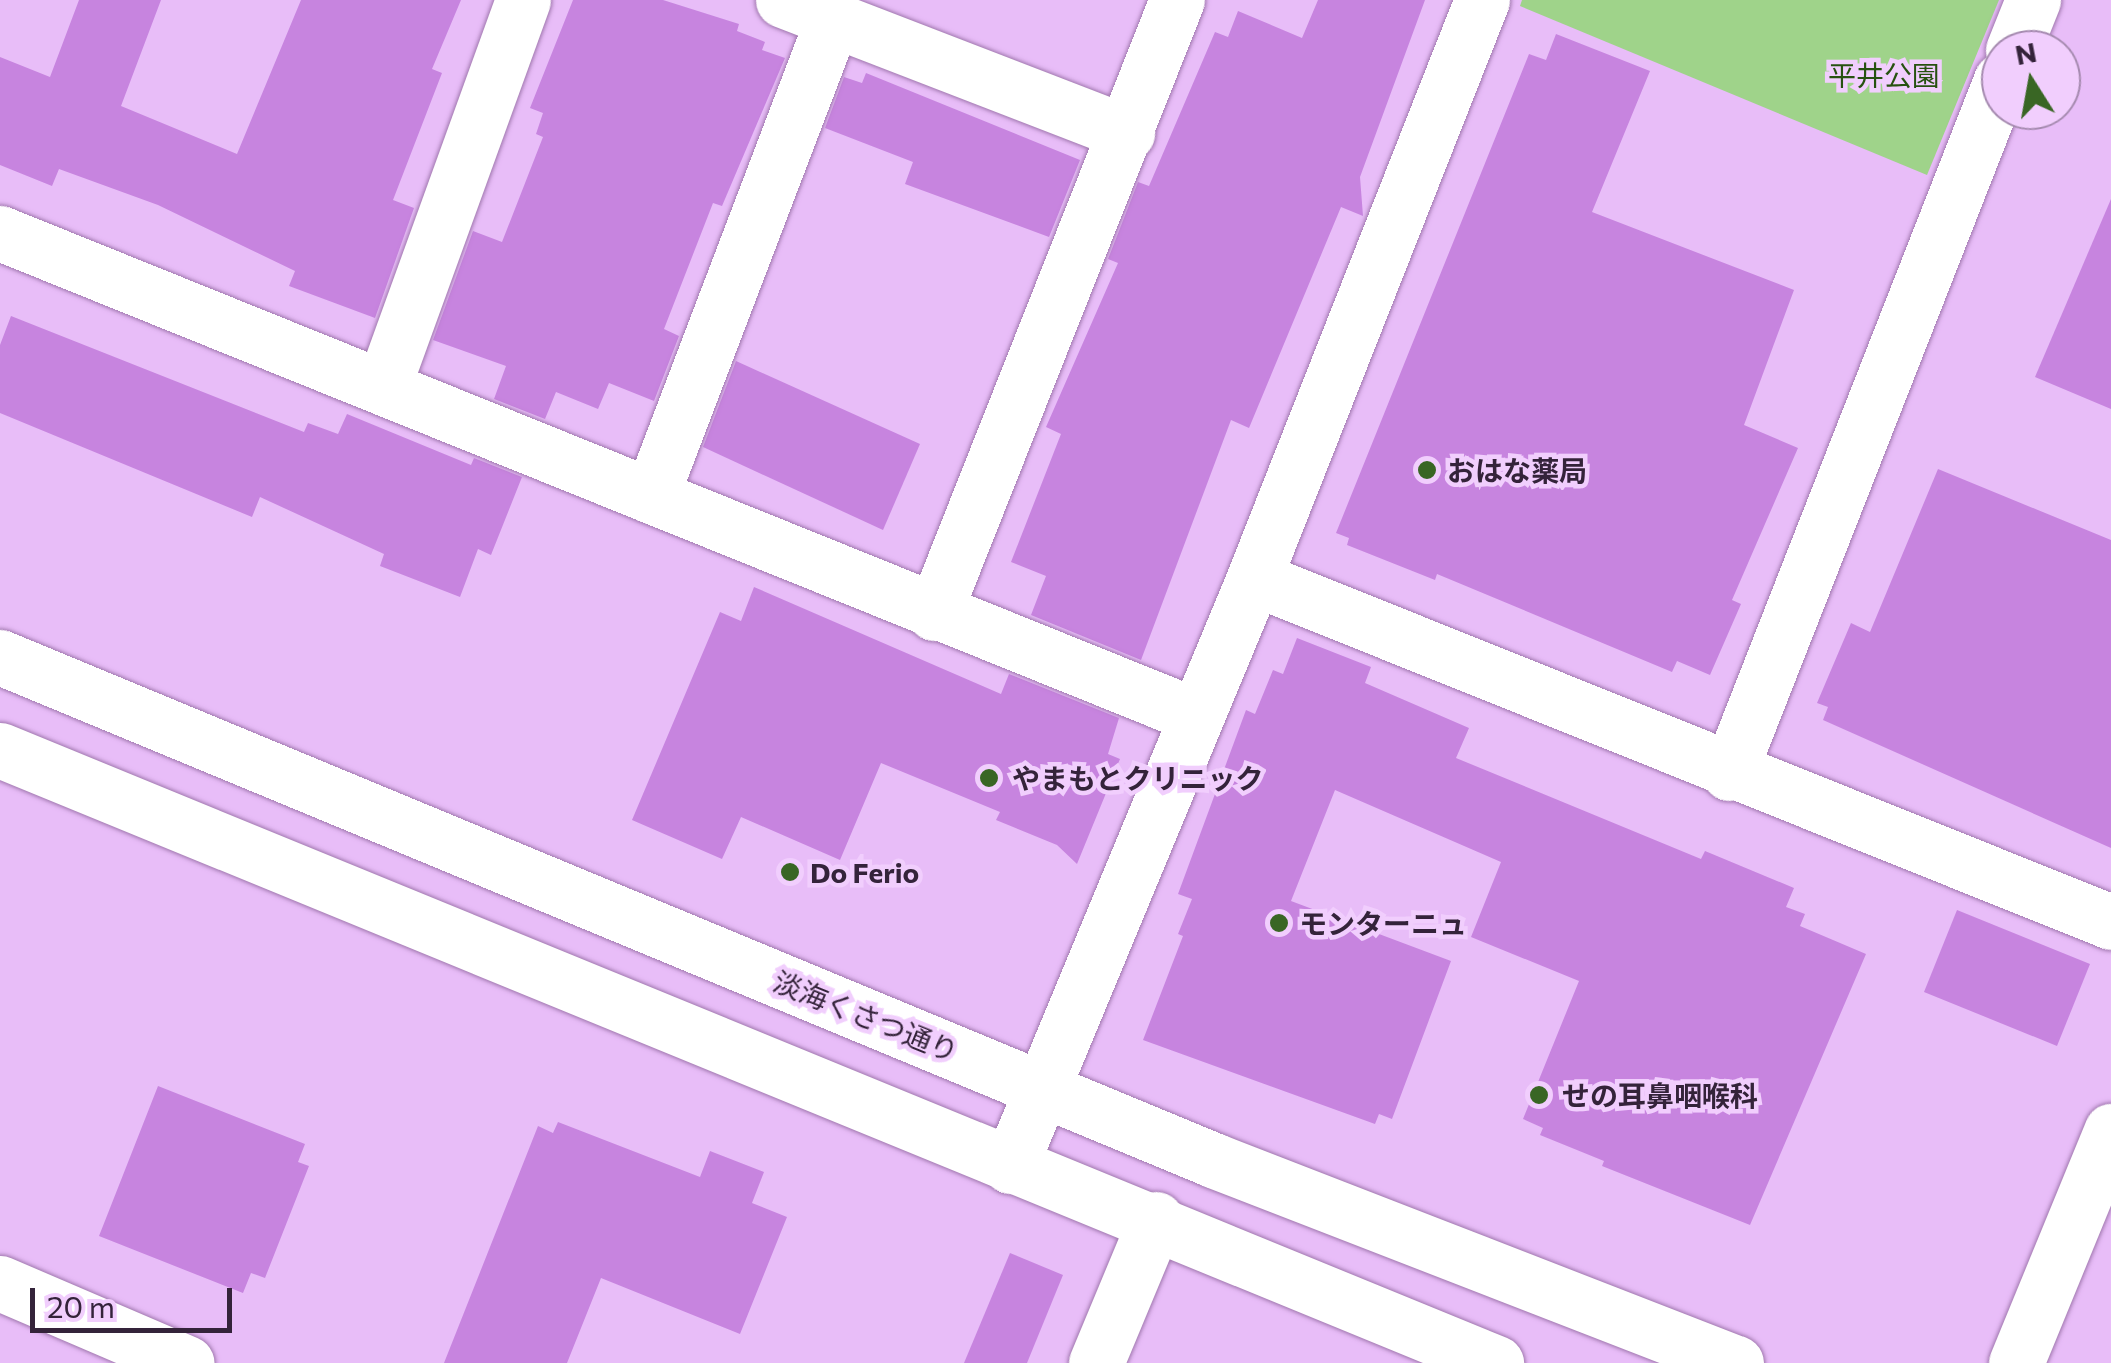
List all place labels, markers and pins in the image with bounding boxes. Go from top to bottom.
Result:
place label: おはな薬局 [1447,453,1587,487]
marker: おはな薬局 [1416,459,1438,481]
place label: やまもとクリニック [1012,761,1264,795]
marker: やまもとクリニック [976,765,1002,791]
place label: Do Ferio [810,855,919,889]
marker: Do Ferio [779,861,801,883]
place label: モンターニュ [1299,906,1467,940]
marker: モンターニュ [1268,912,1290,934]
place label: せの耳鼻咽喉科 [1562,1078,1758,1112]
marker: せの耳鼻咽喉科 [1526,1082,1552,1108]

